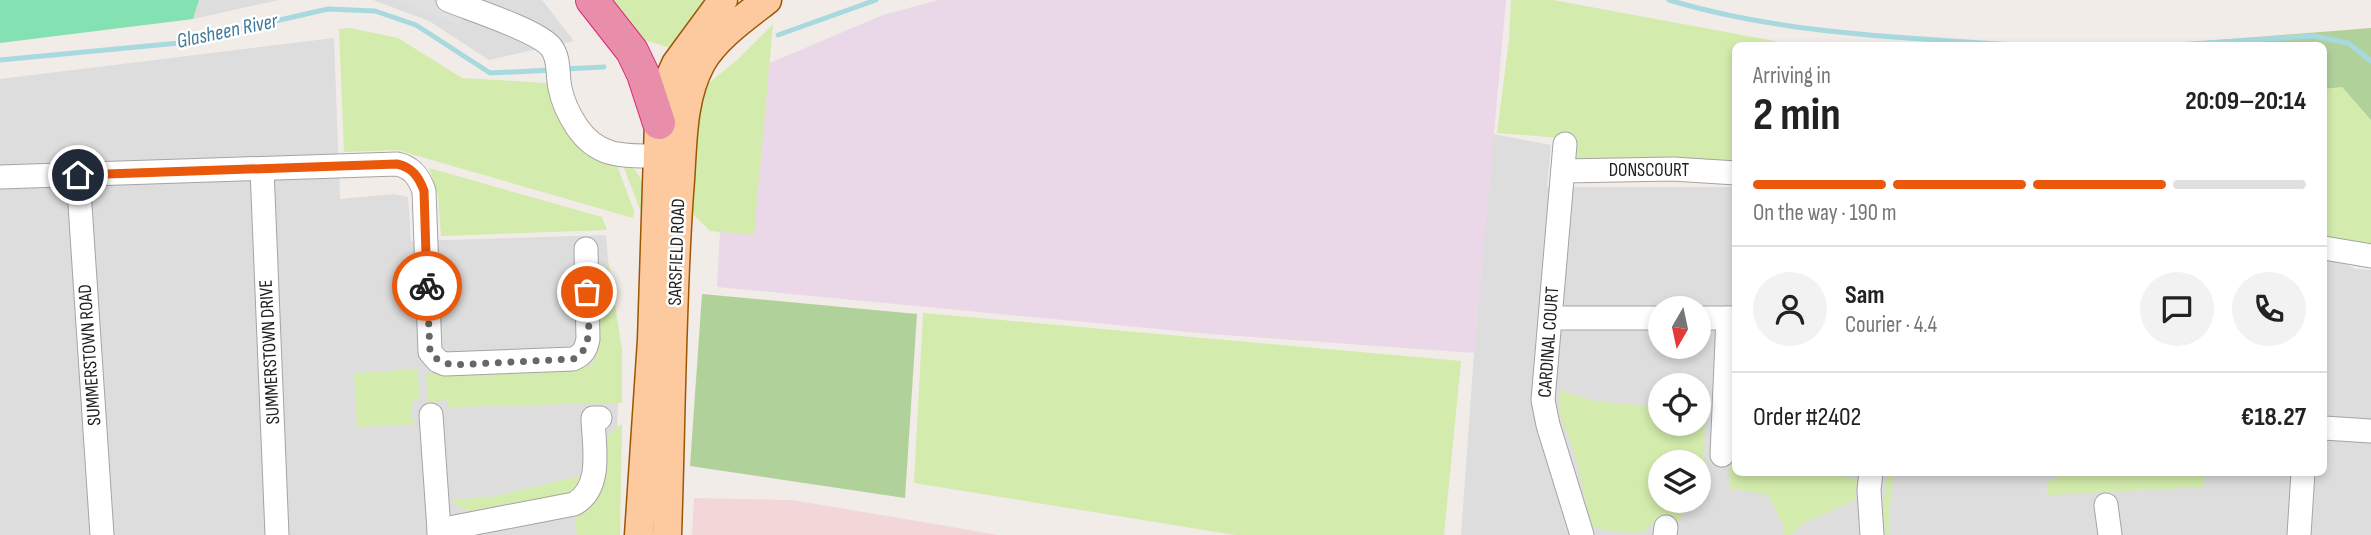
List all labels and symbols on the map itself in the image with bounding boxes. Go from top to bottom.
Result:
water label: Glasheen River [174,8,281,54]
pin [48,145,108,205]
street label: DONSCOURT [1609,159,1690,182]
street label: SARSFIELD ROAD [664,198,690,306]
courier [392,251,462,321]
pin [557,262,617,322]
street label: SUMMERSTOWN DRIVE [255,279,285,425]
street label: SUMMERSTOWN ROAD [74,283,106,427]
street label: CARDINAL COURT [1534,285,1564,398]
north arrow [1648,296,1712,359]

